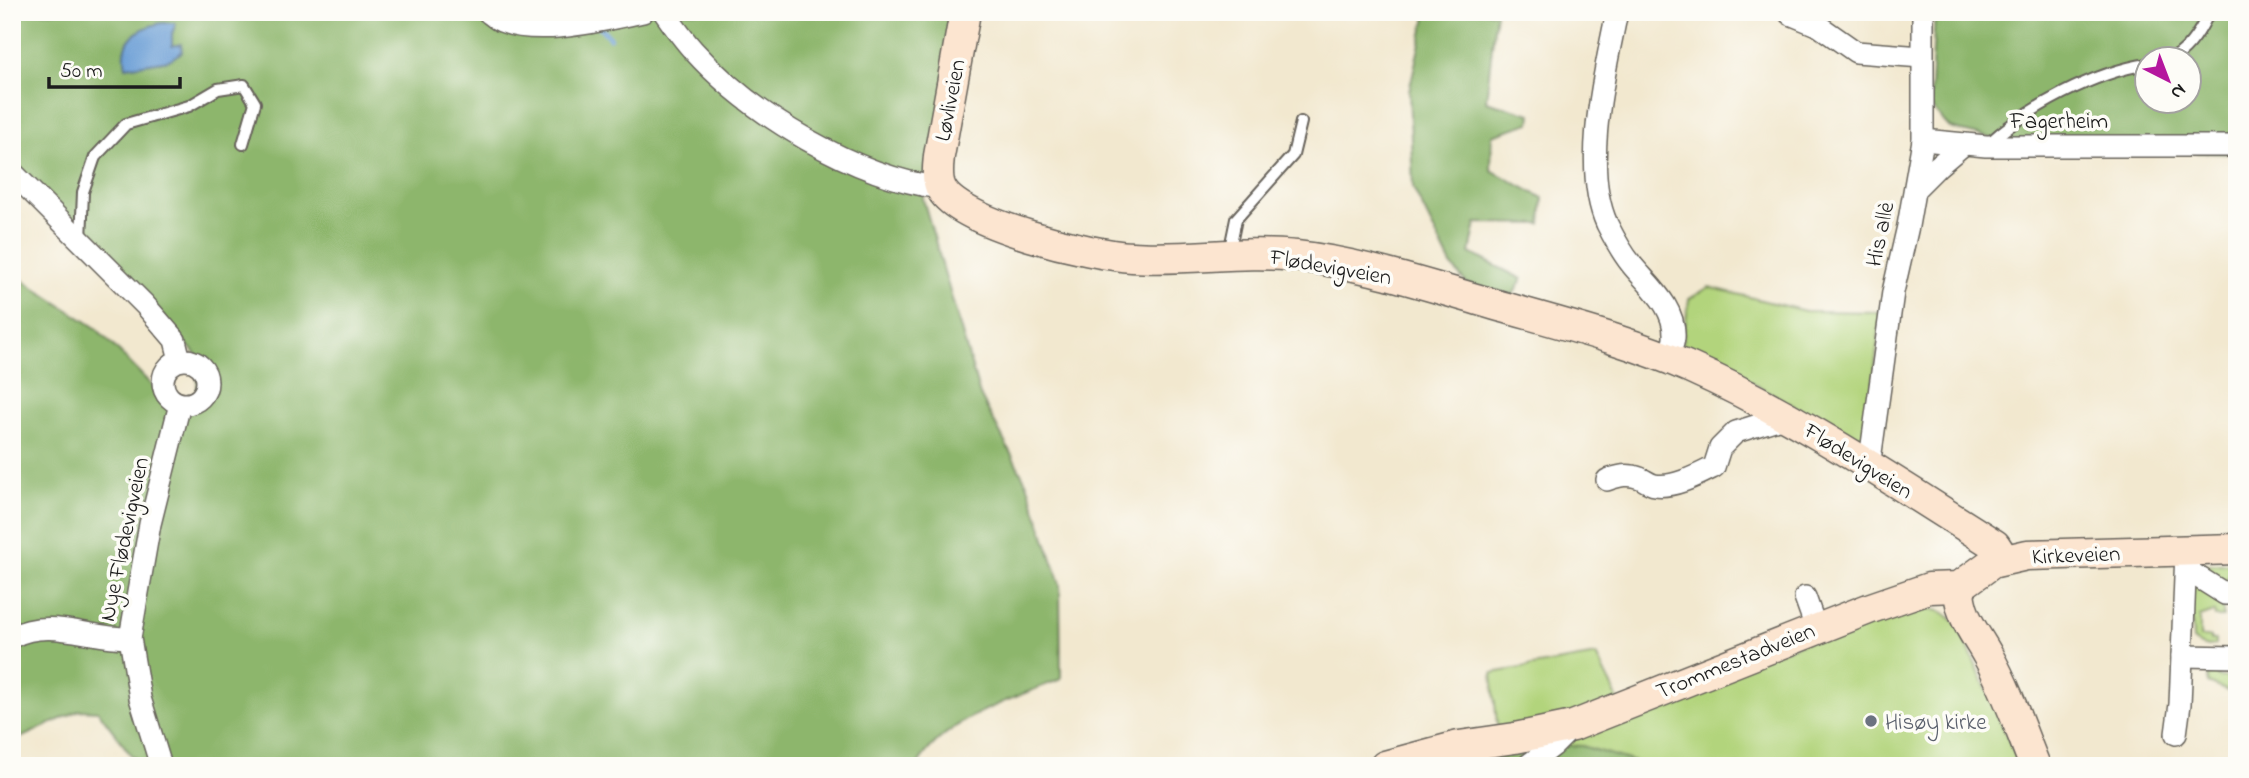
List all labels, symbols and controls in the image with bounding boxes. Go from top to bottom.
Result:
scale bar [49,46,180,90]
north arrow [2134,46,2204,116]
text: 50 m [60,57,103,87]
street label: Løvliveien [927,57,976,144]
text: N [2164,76,2192,105]
street label: Fagerheim [2009,106,2108,140]
street label: His allè [1859,198,1905,270]
street label: Flødevigveien [1266,241,1394,296]
street label: Flødevigveien [1795,415,1919,510]
street label: Nye Flødevigveien [92,454,161,625]
street label: Kirkeveien [2031,538,2121,575]
street label: Trommestadveien [1652,615,1820,709]
place label: Hisøy kirke [1885,707,1987,742]
marker: Hisøy kirke [1863,713,1879,729]

